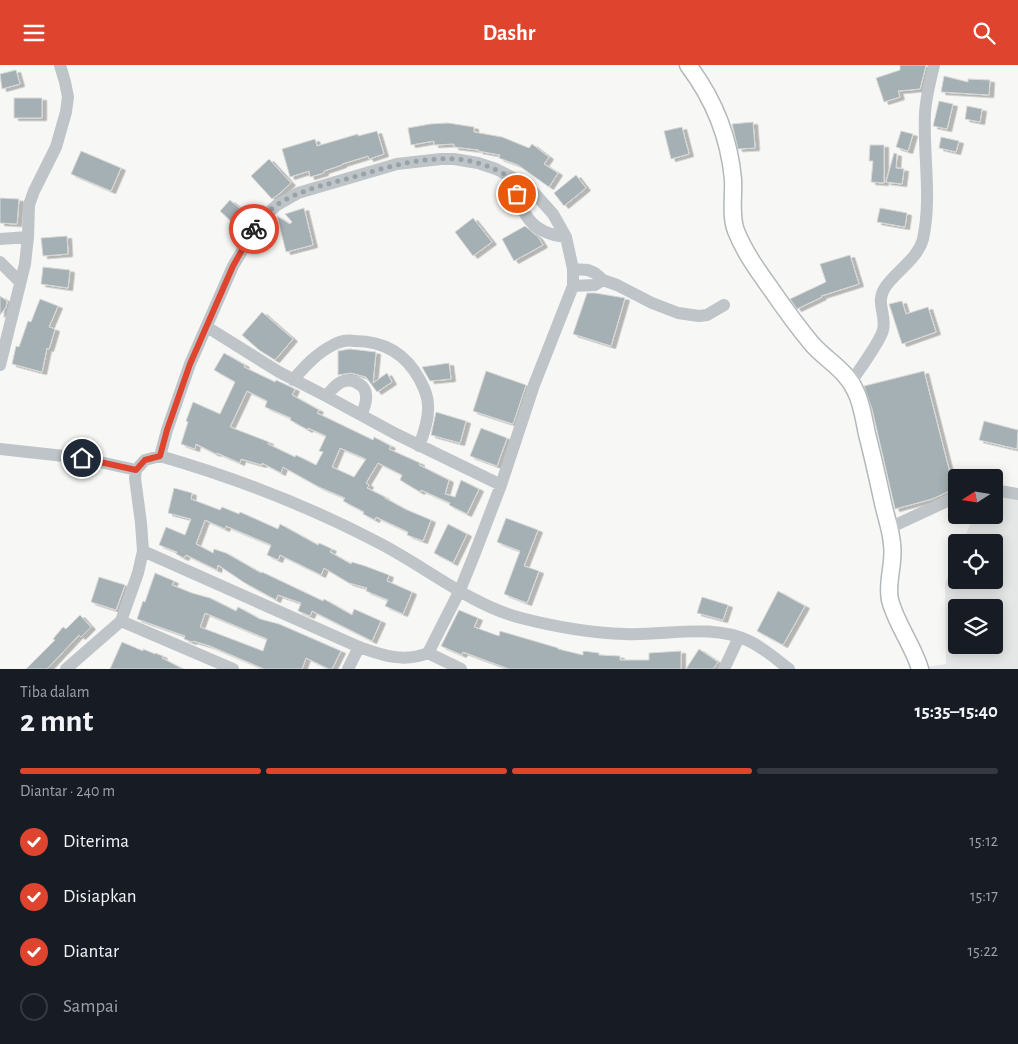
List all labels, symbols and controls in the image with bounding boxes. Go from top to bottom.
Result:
icon: menu [20,19,48,47]
icon: search [970,19,998,47]
text: Dashr [483,22,535,44]
pin [496,173,538,215]
icon: bag [503,180,531,208]
courier [229,204,279,254]
icon: bike [240,215,268,243]
pin [61,437,103,479]
icon: home [68,444,96,472]
north arrow [948,469,1002,524]
map controls [948,469,1003,654]
button: locate [948,534,1003,589]
button: layers [948,599,1003,654]
text: Tiba dalam [20,684,90,700]
text: 15:35–15:40 [915,702,998,721]
text: 2 mnt [20,705,93,737]
text: Diantar · 240 m [20,783,115,799]
icon: check [20,828,48,856]
text: Diterima [63,832,129,851]
text: 15:12 [969,833,998,849]
icon: check [20,883,48,911]
text: Disiapkan [63,887,137,906]
text: 15:17 [970,888,998,904]
icon: check [20,938,48,966]
text: Diantar [63,942,119,961]
text: 15:22 [968,943,998,959]
text: Sampai [63,997,118,1016]

